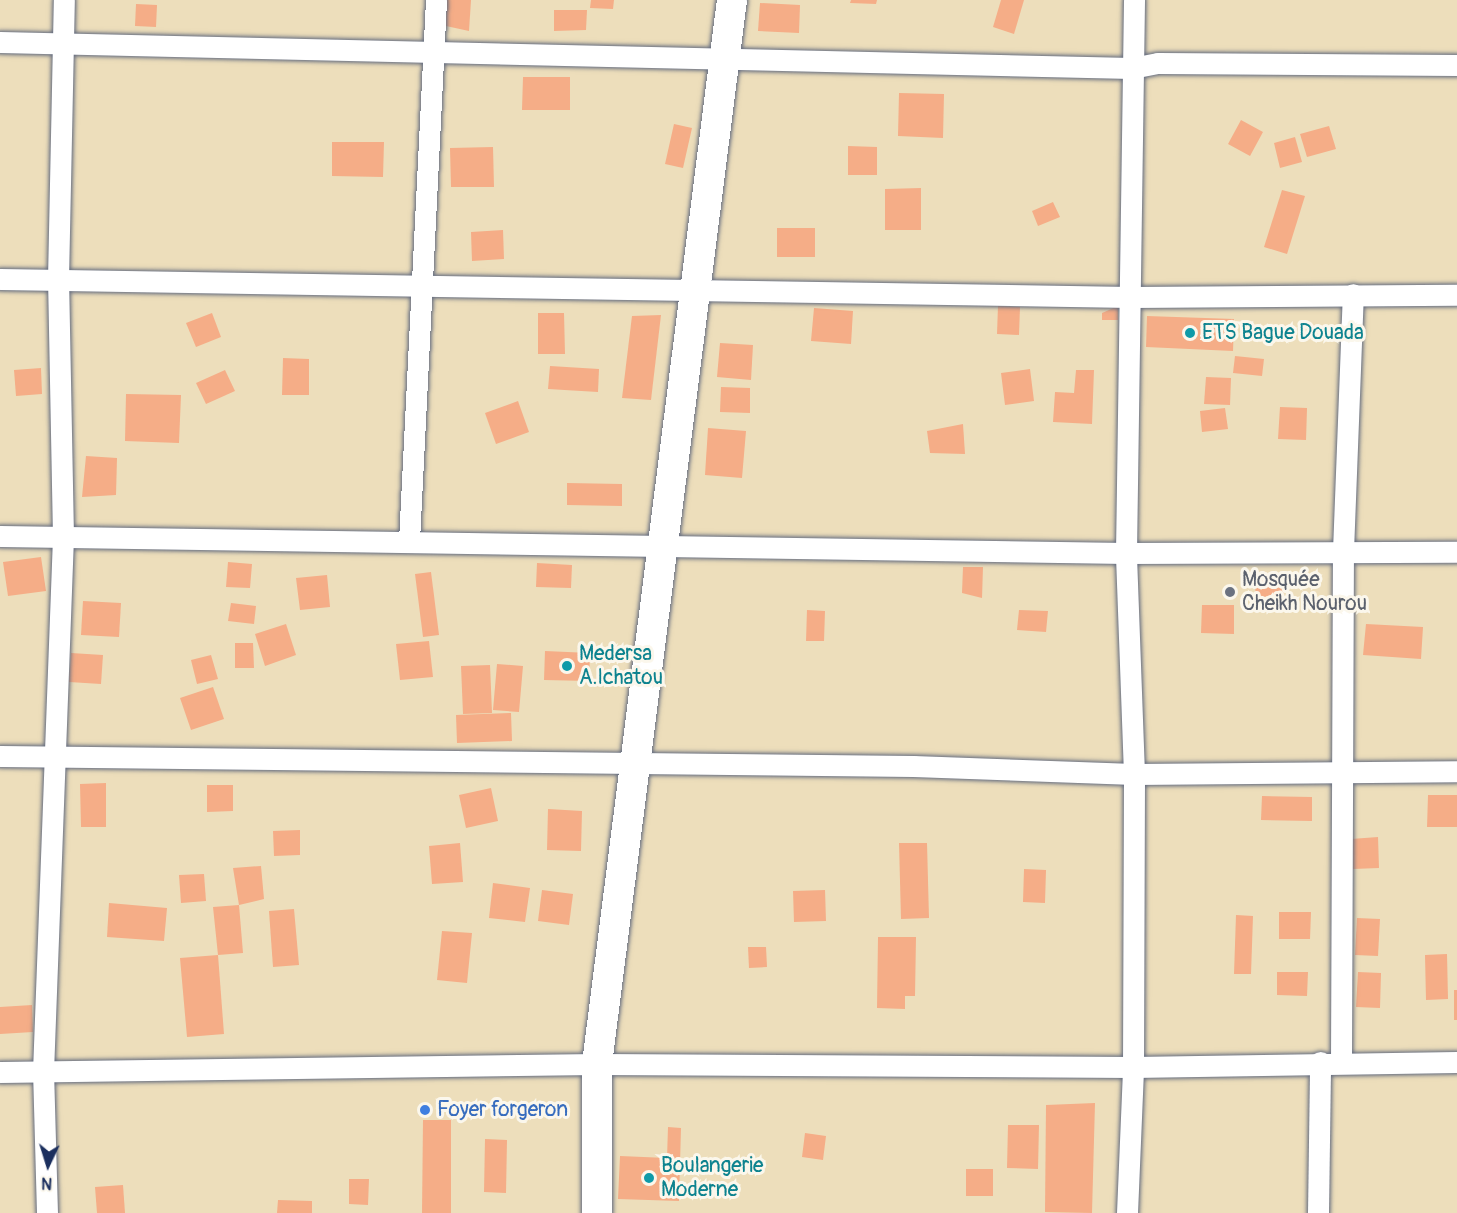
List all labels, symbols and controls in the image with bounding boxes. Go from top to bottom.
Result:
place label: ETS Bague Douada [1202,320,1364,346]
marker: ETS Bague Douada [1183,326,1197,340]
place label: Mosquée Cheikh Nourou [1242,567,1367,617]
marker: Mosquée Cheikh Nourou [1223,585,1237,599]
place label: Medersa A.Ichatou [579,641,663,691]
marker: Medersa A.Ichatou [560,659,574,673]
place label: Foyer forgeron [437,1097,568,1123]
marker: Foyer forgeron [418,1103,432,1117]
north arrow [18,1135,78,1195]
place label: Boulangerie Moderne [661,1153,763,1203]
marker: Boulangerie Moderne [642,1171,656,1185]
text: N [41,1173,53,1193]

